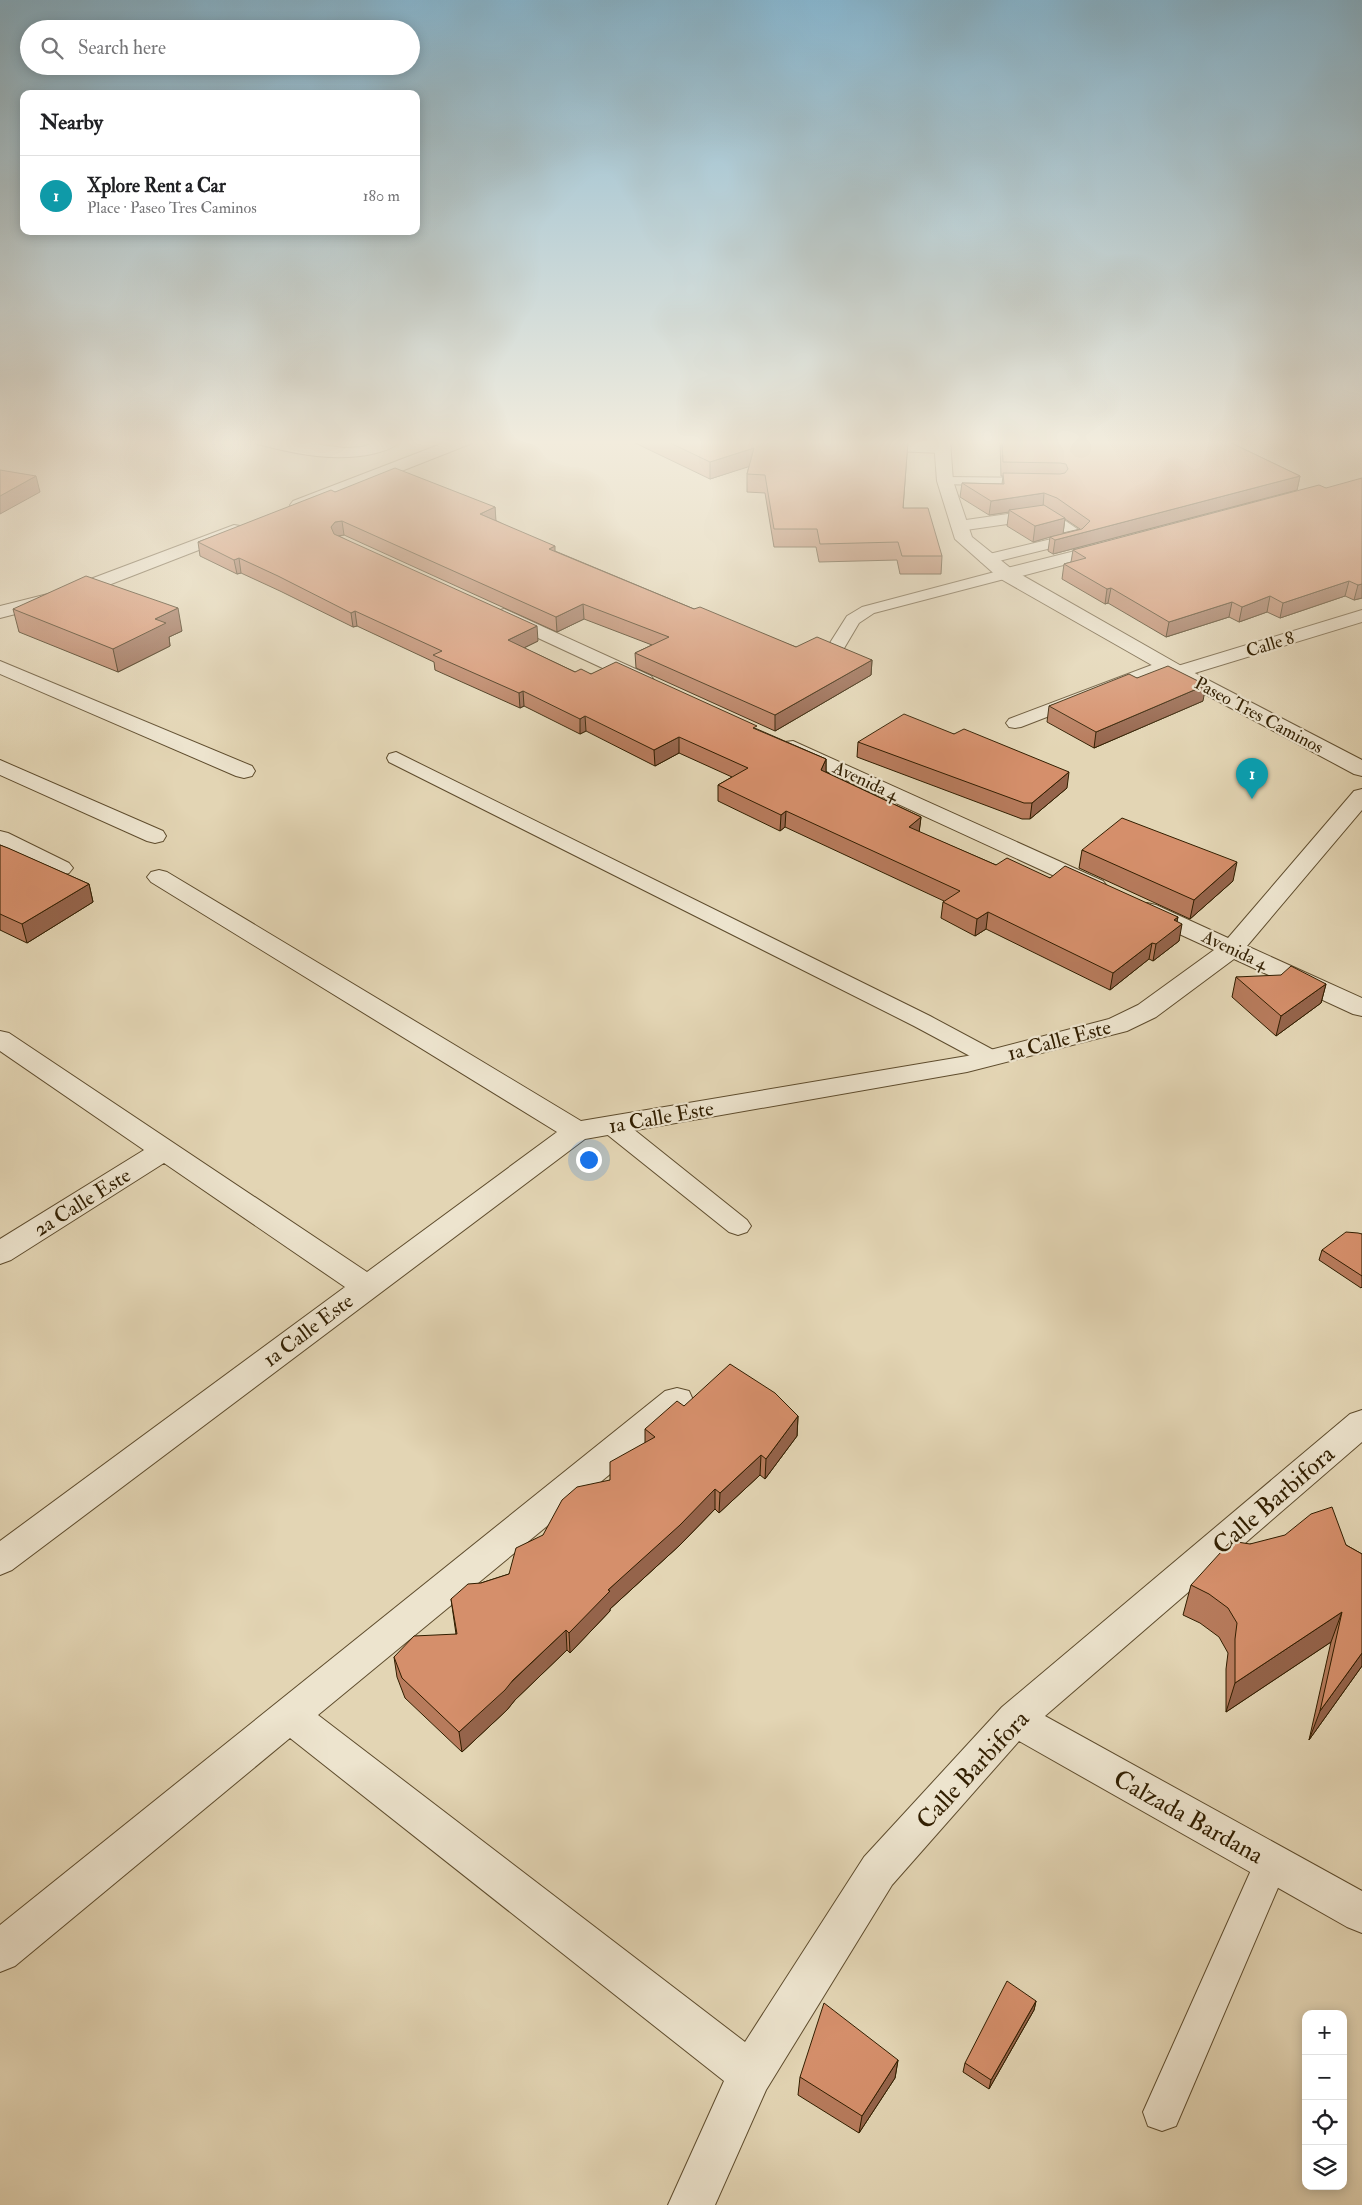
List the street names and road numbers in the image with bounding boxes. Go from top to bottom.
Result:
street label: Calle 8 [1243,626,1297,663]
street label: Paseo Tres Caminos [1190,672,1327,759]
street label: Avenida 4 [828,756,903,807]
street label: Avenida 4 [1197,925,1272,976]
street label: 1a Calle Este [1004,1014,1114,1067]
street label: 1a Calle Este [606,1095,716,1140]
street label: 2a Calle Este [29,1162,136,1243]
street label: 1a Calle Este [258,1288,359,1373]
street label: Calle Barbifora [1207,1438,1342,1561]
street label: Calle Barbifora [910,1704,1037,1836]
street label: Calzada Bardana [1108,1763,1269,1872]

